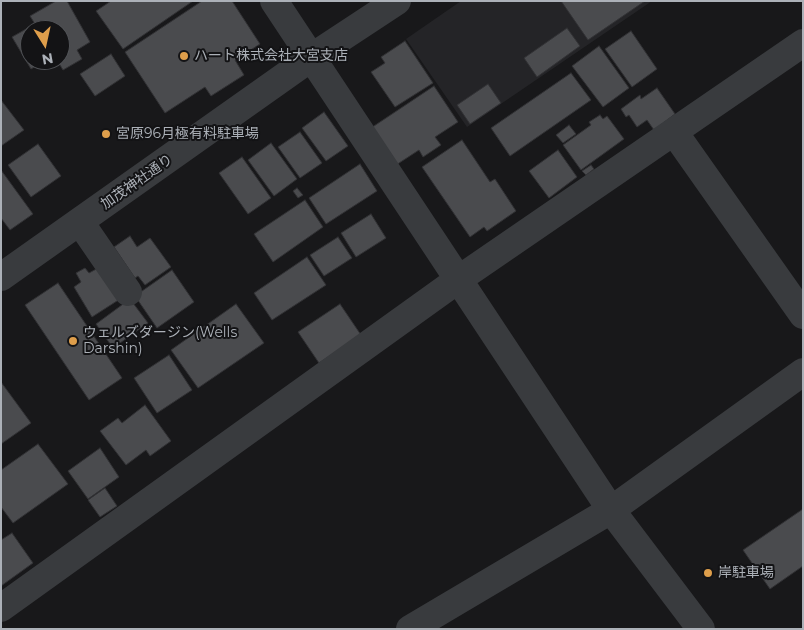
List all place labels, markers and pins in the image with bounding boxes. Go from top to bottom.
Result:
place label: ハート株式会社大宮支店 [194,48,348,64]
marker: ハート株式会社大宮支店 [178,50,190,62]
place label: 宮原96月極有料駐車場 [116,126,259,142]
marker: 宮原96月極有料駐車場 [100,128,112,140]
place label: ウェルズダージン(Wells Darshin) [83,325,237,358]
marker: ウェルズダージン(Wells Darshin) [67,335,79,347]
place label: 岸駐車場 [718,565,774,581]
marker: 岸駐車場 [702,567,714,579]

